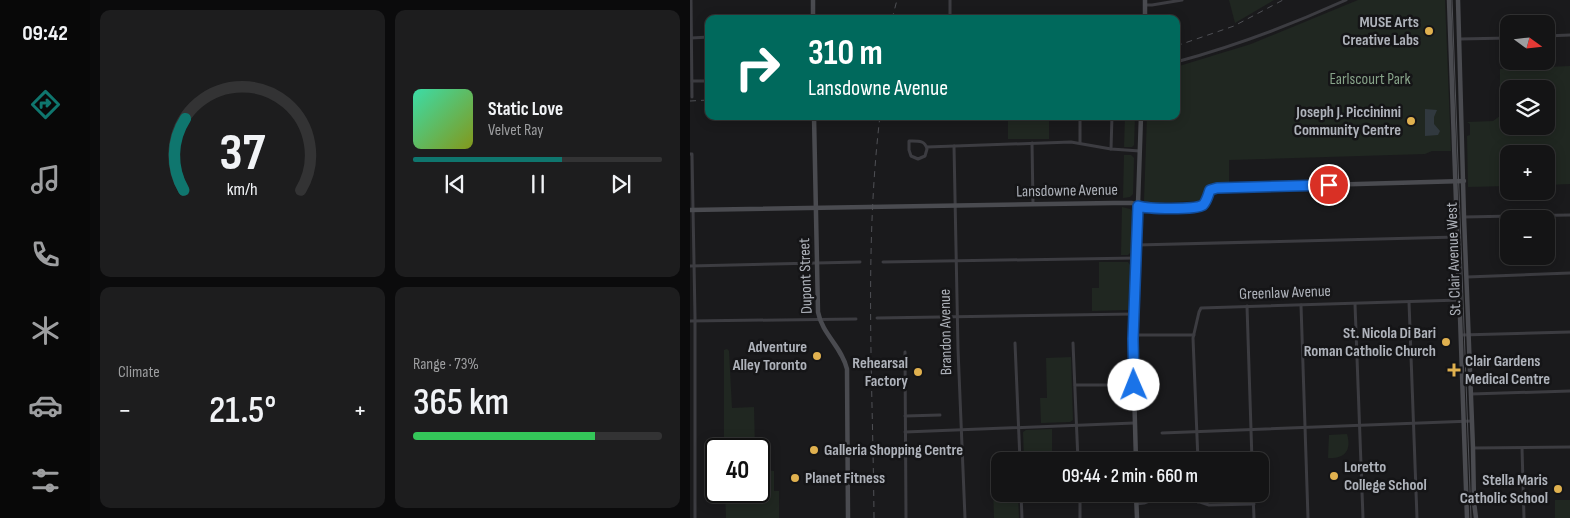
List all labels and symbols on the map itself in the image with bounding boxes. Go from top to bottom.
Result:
place label: MUSE Arts Creative Labs [1342,13,1419,50]
north arrow [1500,15,1555,70]
marker: MUSE Arts Creative Labs [1423,25,1435,37]
park label: Earlscourt Park [1329,70,1411,89]
place label: Joseph J. Piccininni Community Centre [1294,103,1401,140]
marker: Joseph J. Piccininni Community Centre [1405,115,1417,127]
pin [1308,164,1350,206]
street label: Lansdowne Avenue [1016,181,1118,201]
street label: St. Clair Avenue West [1443,202,1465,316]
street label: Dupont Street [795,238,817,314]
street label: Greenlaw Avenue [1239,282,1331,304]
street label: Brandon Avenue [936,289,956,375]
place label: St. Nicola Di Bari Roman Catholic Church [1304,324,1436,361]
marker: St. Nicola Di Bari Roman Catholic Church [1440,336,1452,348]
place label: Adventure Alley Toronto [732,338,807,375]
marker: Adventure Alley Toronto [811,350,823,362]
place label: Clair Gardens Medical Centre [1465,352,1550,389]
place label: Rehearsal Factory [852,354,908,391]
position arrow [1107,358,1159,410]
marker: Clair Gardens Medical Centre [1447,363,1461,377]
marker: Rehearsal Factory [912,366,924,378]
speed limit sign: 40 [705,438,770,503]
place label: Galleria Shopping Centre [824,441,963,460]
marker: Galleria Shopping Centre [808,444,820,456]
place label: Loretto College School [1344,458,1427,495]
place label: Planet Fitness [805,469,885,488]
marker: Loretto College School [1328,470,1340,482]
place label: Stella Maris Catholic School [1460,471,1548,508]
marker: Planet Fitness [789,472,801,484]
marker: Stella Maris Catholic School [1552,483,1564,495]

